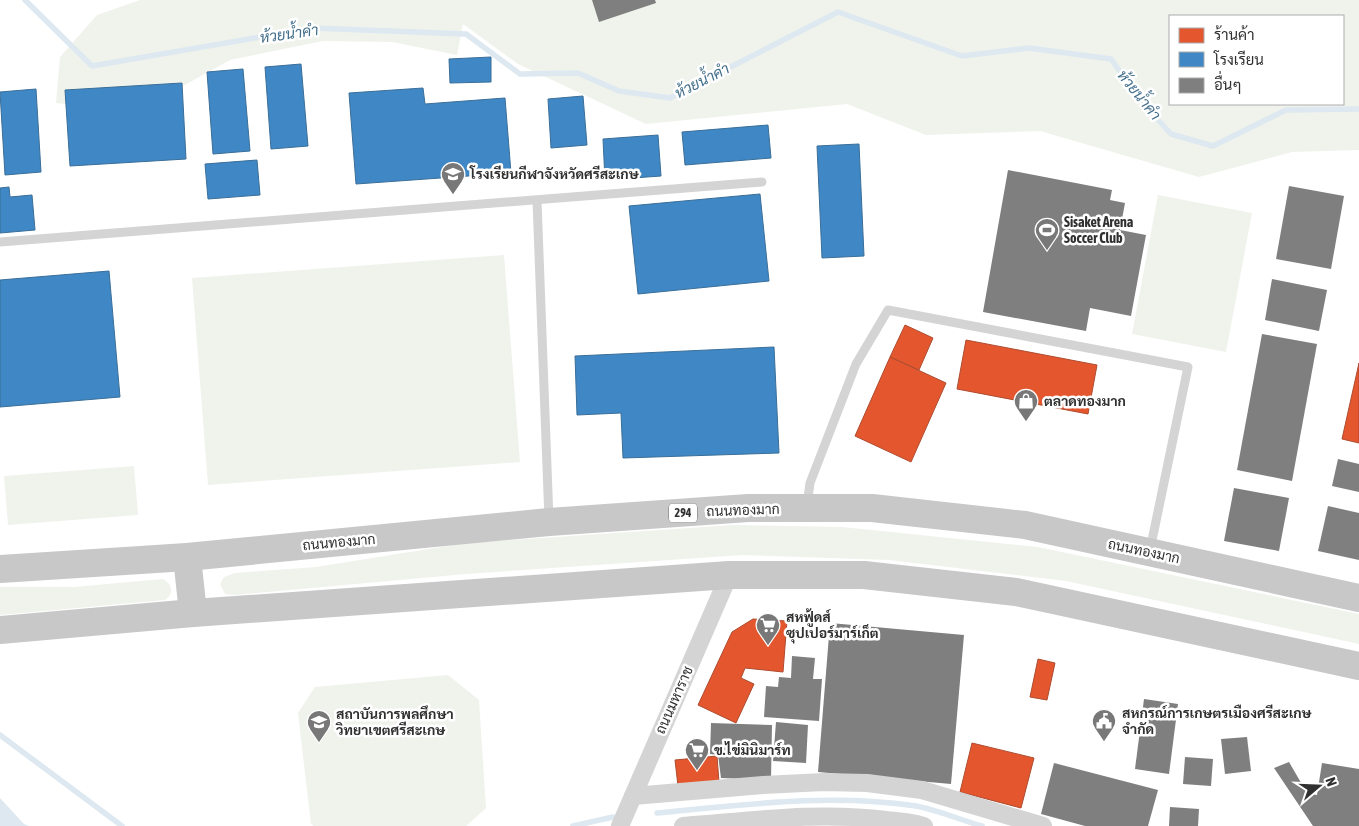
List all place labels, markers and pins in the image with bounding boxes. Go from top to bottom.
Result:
school or university icon: โรงเรียนกีฬาจังหวัดศรีสะเกษ [440,161,466,195]
place label: โรงเรียนกีฬาจังหวัดศรีสะเกษ [469,165,640,182]
place label: Sisaket Arena Soccer Club [1064,214,1134,246]
sports icon: Sisaket Arena Soccer Club [1034,217,1060,251]
shop icon: ตลาดทองมาก [1013,388,1039,422]
place label: ตลาดทองมาก [1044,393,1126,409]
place label: สหฟู้ดส์ ซุปเปอร์มาร์เก็ต [786,608,879,644]
supermarket icon: สหฟู้ดส์ ซุปเปอร์มาร์เก็ต [755,612,781,646]
place label: สหกรณ์การเกษตรเมืองศรีสะเกษ จำกัด [1122,704,1313,737]
place label: สถาบันการพลศึกษา วิทยาเขตศรีสะเกษ [335,705,454,738]
public building icon: สหกรณ์การเกษตรเมืองศรีสะเกษ จำกัด [1091,708,1117,742]
school or university icon: สถาบันการพลศึกษา วิทยาเขตศรีสะเกษ [306,709,332,743]
supermarket icon: ข.ไข่มินิมาร์ท [684,737,710,771]
place label: ข.ไข่มินิมาร์ท [714,741,791,758]

